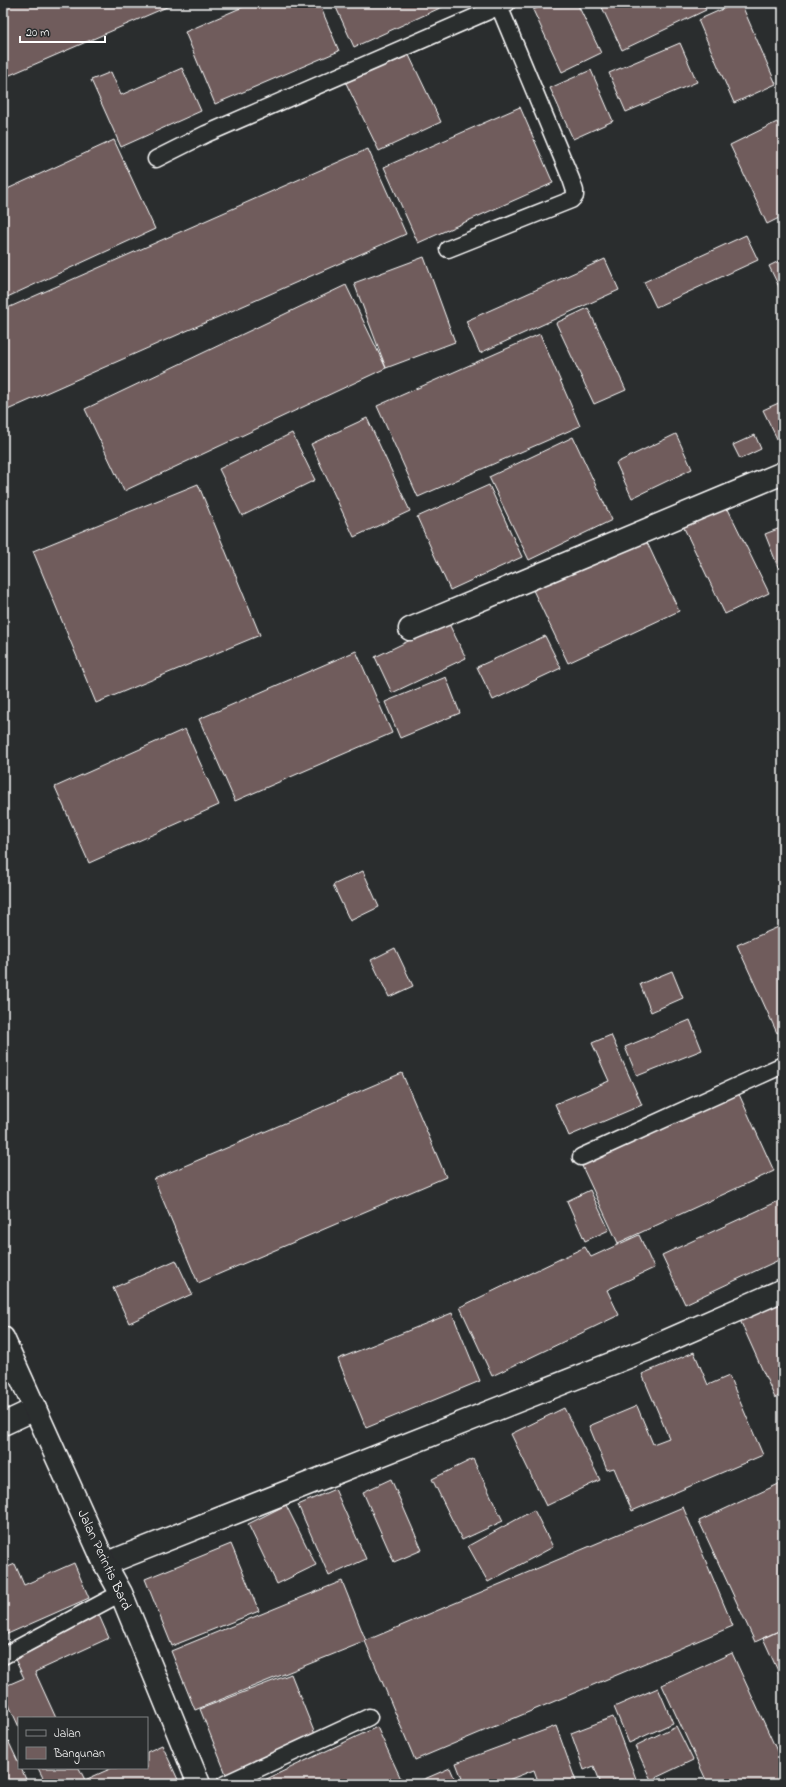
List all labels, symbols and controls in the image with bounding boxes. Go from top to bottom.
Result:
scale bar [20,18,105,44]
text: 20 m [26,24,49,42]
street label: Jalan Perintis Bard [71,1506,137,1614]
legend [18,1717,148,1769]
text: Jalan [54,1725,81,1743]
text: Bangunan [53,1745,105,1764]

